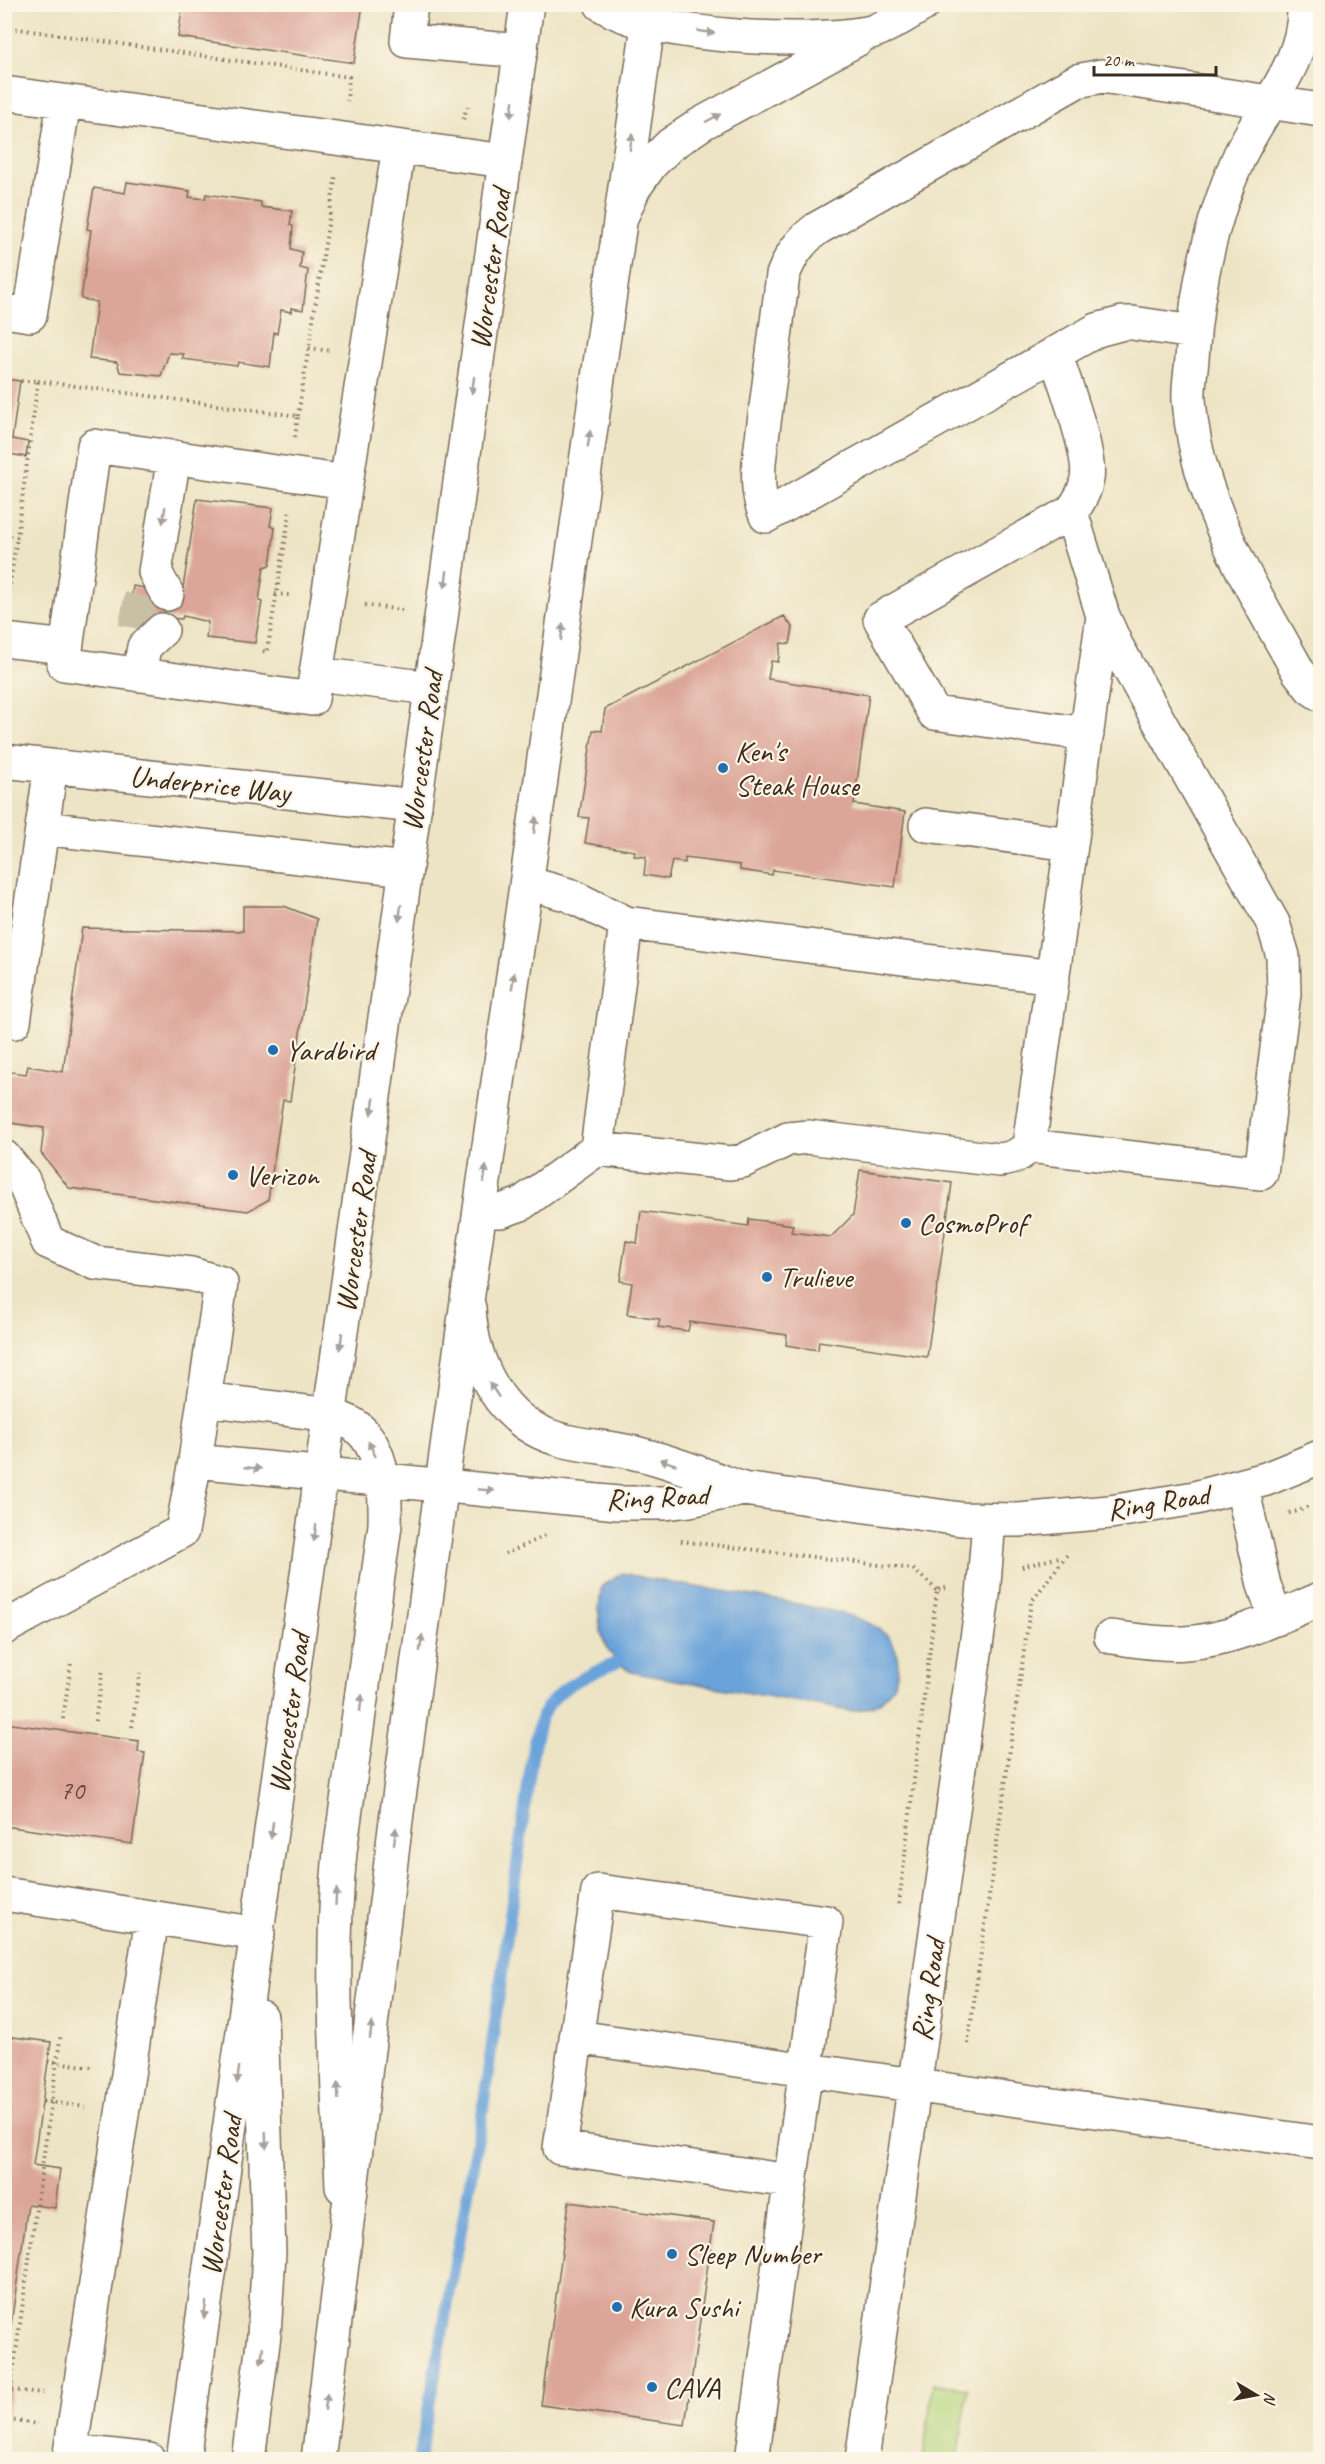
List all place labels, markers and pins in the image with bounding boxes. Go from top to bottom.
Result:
place label: Ken's Steak House [735,732,861,804]
marker: Ken's Steak House [716,761,730,775]
place label: Yardbird [285,1031,379,1069]
marker: Yardbird [266,1043,280,1057]
place label: Verizon [245,1156,320,1194]
marker: Verizon [226,1168,240,1182]
place label: CosmoProf [918,1204,1032,1242]
marker: CosmoProf [899,1216,913,1230]
place label: Trulieve [779,1258,855,1296]
marker: Trulieve [760,1270,774,1284]
place label: Sleep Number [684,2235,823,2273]
marker: Sleep Number [665,2247,679,2261]
place label: Kura Sushi [629,2288,742,2326]
marker: Kura Sushi [610,2300,624,2314]
place label: CAVA [664,2368,721,2406]
marker: CAVA [645,2380,659,2394]

